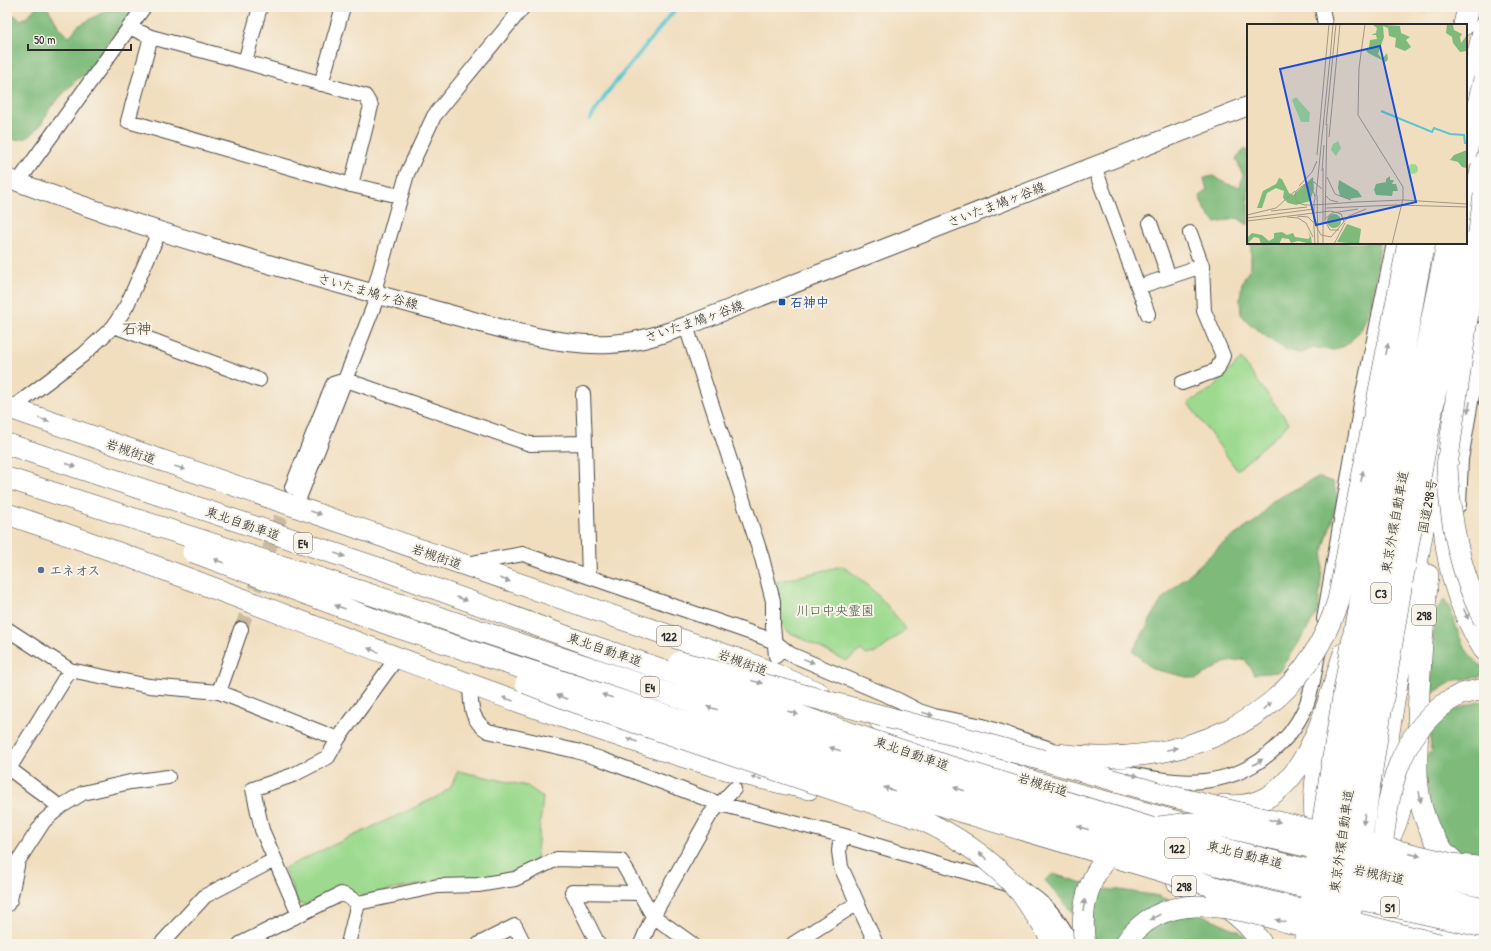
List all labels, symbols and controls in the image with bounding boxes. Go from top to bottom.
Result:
inset map [1247,24,1467,244]
scale bar [28,26,131,52]
text: 50 m [34,31,55,48]
street label: さいたま鳩ヶ谷線 [944,177,1048,231]
street label: さいたま鳩ヶ谷線 [316,269,421,313]
place label: 石神中 [790,293,829,311]
street label: さいたま鳩ヶ谷線 [642,295,747,346]
marker: 石神中 [777,297,787,307]
district label: 石神 [122,318,152,339]
one-way arrow [1384,342,1390,355]
one-way arrow [1466,401,1472,413]
one-way arrow [38,418,50,424]
street label: 岩槻街道 [103,434,159,468]
one-way arrow [65,462,77,468]
one-way arrow [174,465,186,471]
street label: 東京外環自動車道 [1376,469,1412,575]
one-way arrow [1360,470,1366,482]
street label: 国道298号 [1413,477,1441,535]
street label: 東北自動車道 [203,502,283,544]
one-way arrow [311,511,323,517]
road number: E4 [294,533,312,553]
street label: 岩槻街道 [409,539,465,573]
one-way arrow [334,553,346,559]
one-way arrow [212,558,224,564]
place label: エネオス [49,561,100,579]
marker: エネオス [36,565,46,575]
one-way arrow [499,577,511,583]
road number: C3 [1371,583,1391,603]
one-way arrow [457,596,469,602]
park label: 川口中央霊園 [796,601,874,619]
one-way arrow [334,603,346,609]
road number: 298 [1412,605,1436,625]
one-way arrow [1462,608,1469,620]
road number: 122 [657,626,681,646]
street label: 東北自動車道 [565,628,645,670]
street label: 岩槻街道 [715,645,771,679]
one-way arrow [367,647,379,653]
one-way arrow [804,658,816,664]
road number: E4 [641,677,659,697]
one-way arrow [752,679,764,685]
one-way arrow [600,692,612,698]
one-way arrow [555,693,567,699]
one-way arrow [502,696,514,702]
one-way arrow [1261,701,1272,710]
one-way arrow [705,705,717,711]
one-way arrow [787,710,799,716]
one-way arrow [922,711,934,717]
street label: 東北自動車道 [872,732,952,774]
one-way arrow [625,737,637,743]
one-way arrow [1166,745,1178,751]
one-way arrow [829,746,841,752]
one-way arrow [1253,758,1263,766]
street label: 岩槻街道 [1015,768,1071,800]
one-way arrow [1126,772,1139,778]
one-way arrow [750,775,762,781]
one-way arrow [883,786,895,792]
one-way arrow [952,786,964,792]
street label: 東京外環自動車道 [1325,788,1357,894]
one-way arrow [1417,791,1423,803]
one-way arrow [1361,813,1367,825]
one-way arrow [1269,819,1281,825]
one-way arrow [1076,825,1088,831]
street label: 東北自動車道 [1205,836,1285,872]
road number: 122 [1165,838,1189,858]
one-way arrow [977,852,988,860]
one-way arrow [1409,852,1421,858]
street label: 岩槻街道 [1352,860,1406,888]
road number: 298 [1172,876,1196,896]
road number: S1 [1381,897,1399,917]
one-way arrow [1082,899,1088,911]
one-way arrow [1150,914,1161,921]
one-way arrow [1275,917,1288,923]

